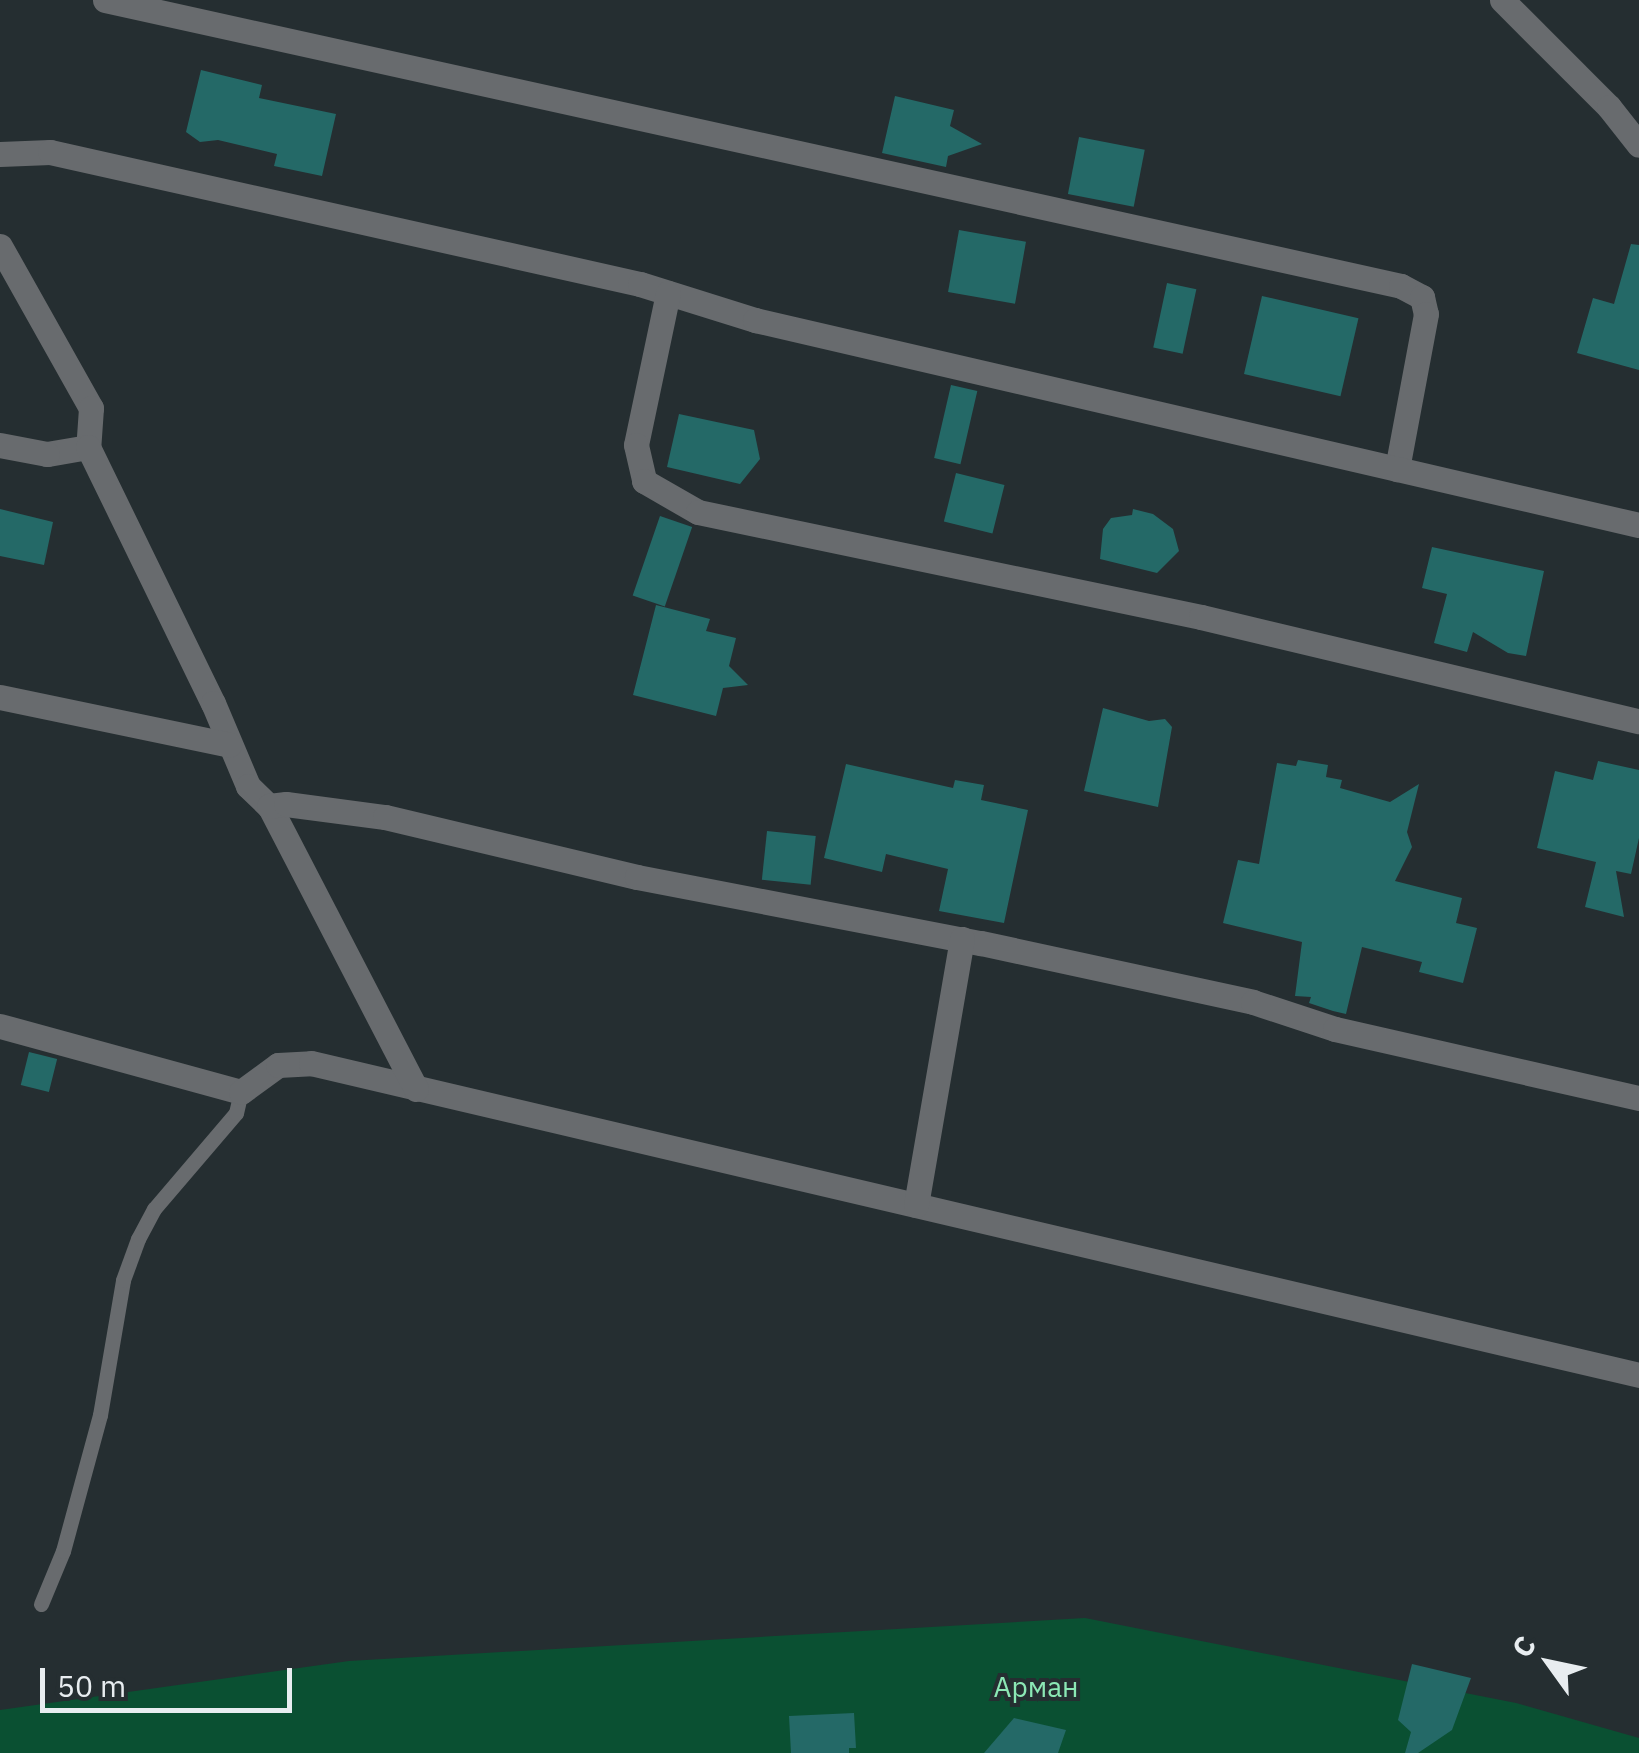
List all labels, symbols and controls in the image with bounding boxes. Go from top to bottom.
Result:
north arrow [1499,1613,1599,1713]
text: С [1503,1629,1544,1664]
scale bar [45,1648,298,1710]
text: 50 m [57,1666,126,1705]
park label: Арман [993,1670,1079,1704]

